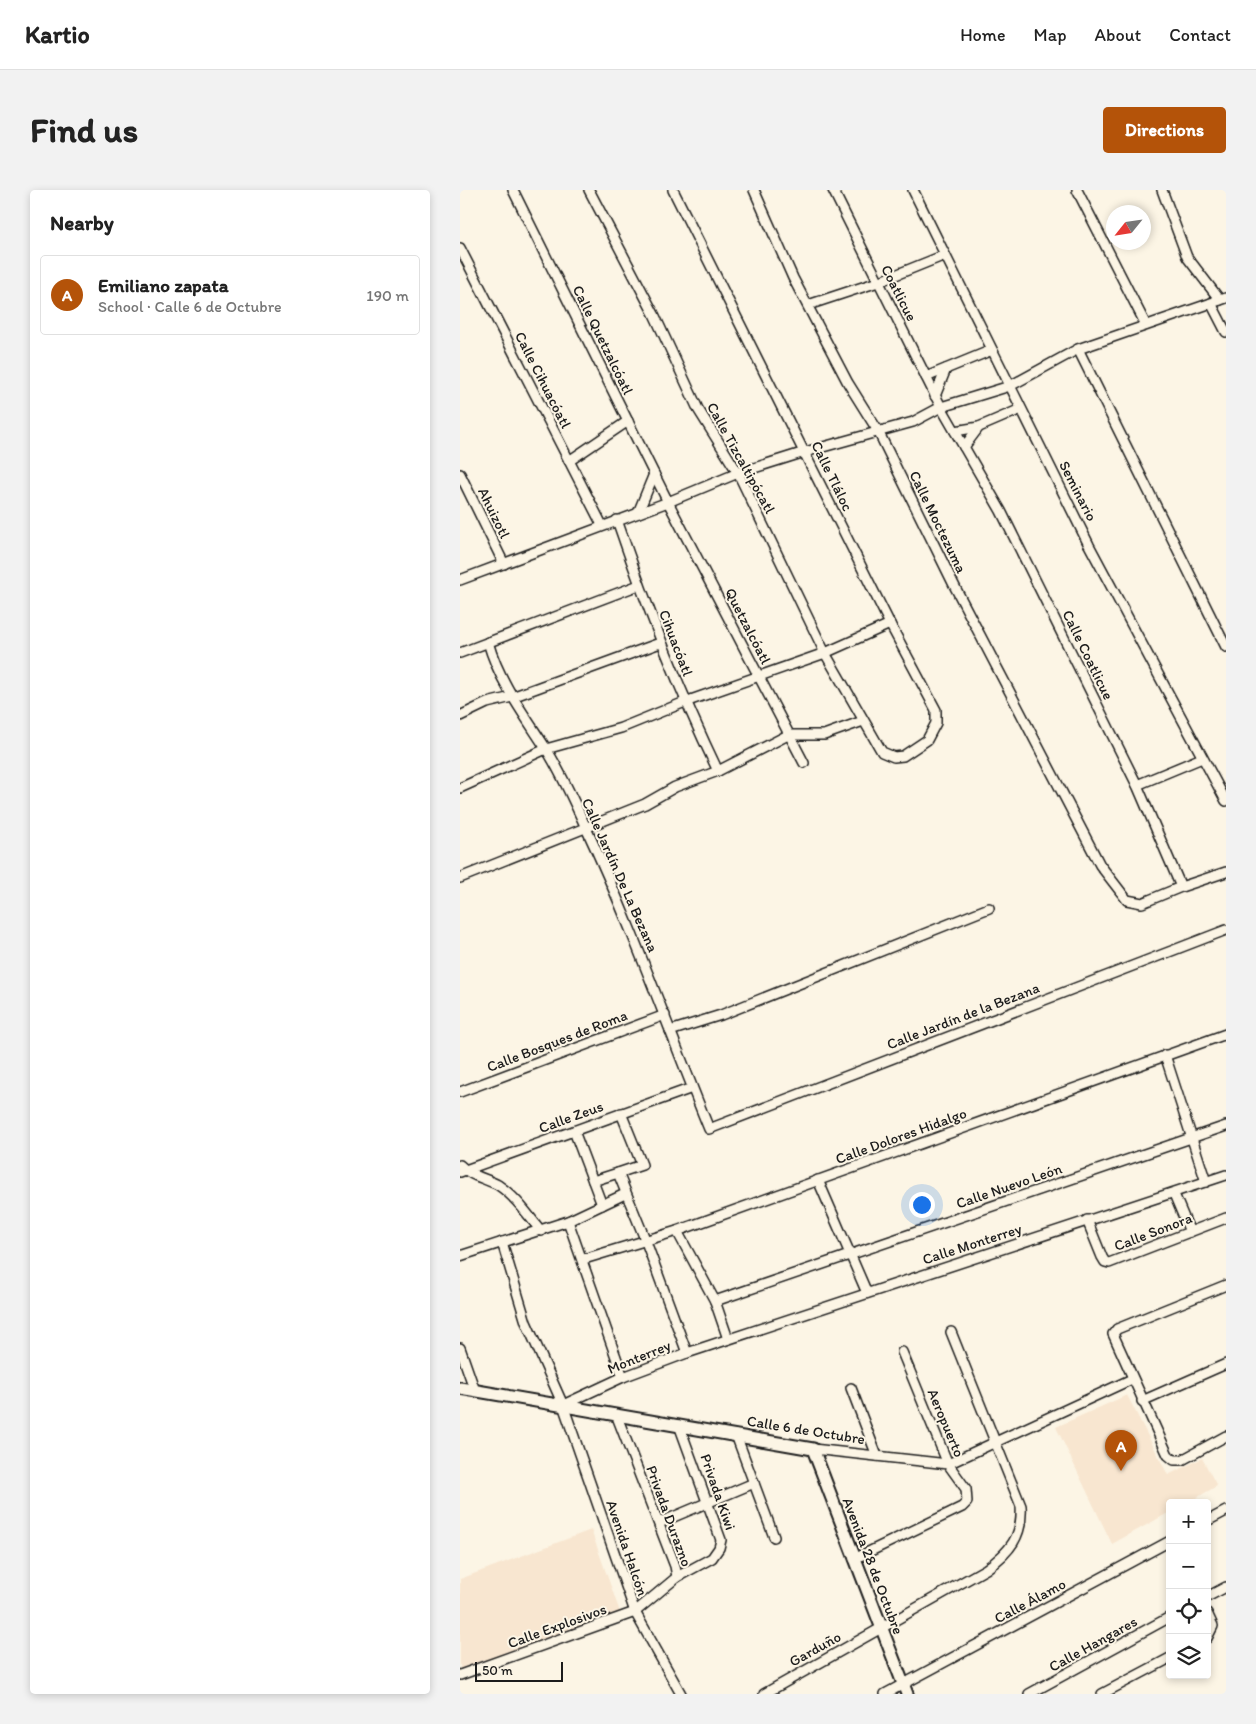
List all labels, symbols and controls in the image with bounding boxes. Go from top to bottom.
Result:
text: Kartio [25,20,90,49]
text: Home [960,24,1006,46]
text: Map [1034,24,1067,46]
text: About [1095,24,1141,46]
text: Contact [1169,24,1231,46]
button: Directions [1103,107,1226,153]
text: Find us [30,109,138,151]
north arrow [1106,205,1151,250]
text: Nearby [50,210,114,235]
street label: Coatlicue [877,262,921,324]
text: Emiliano zapata [98,274,229,297]
street label: Calle Quetzalcóatl [569,282,638,398]
text: A [62,286,72,305]
text: 190 m [366,286,409,305]
text: School · Calle 6 de Octubre [98,297,282,316]
street label: Calle Cihuacóatl [511,329,575,432]
street label: Calle Tizcaltipócatl [703,399,779,517]
street label: Calle Tláloc [807,438,857,514]
street label: Seminario [1055,458,1101,524]
street label: Calle Moctezuma [905,468,971,576]
street label: Ahuizotl [474,485,514,542]
street label: Quetzalcóatl [721,585,775,668]
street label: Cihuacóatl [655,607,697,679]
street label: Calle Coatlicue [1059,607,1117,703]
street label: Calle Jardín De La Bezana [578,795,662,955]
street label: Calle Jardín de la Bezana [884,978,1042,1053]
street label: Calle Bosques de Roma [484,1006,630,1076]
street label: Calle Zeus [536,1097,606,1137]
street label: Calle Dolores Hidalgo [833,1104,969,1168]
street label: Calle Nuevo León [954,1159,1065,1213]
your location [909,1192,935,1218]
street label: Calle Sonora [1111,1209,1195,1255]
street label: Calle Monterrey [920,1219,1024,1269]
street label: Monterrey [605,1336,673,1378]
street label: Aeropuerto [924,1386,968,1460]
street label: Calle 6 de Octubre [746,1412,866,1448]
pin: A [1105,1430,1137,1471]
street label: Privada Kiwi [697,1451,739,1533]
street label: Privada Durazno [642,1463,696,1569]
street label: Avenida 28 de Octubre [839,1495,907,1637]
street label: Avenida Halcón [602,1498,652,1599]
map controls [1166,1499,1211,1679]
button: + [1166,1499,1211,1544]
button: − [1166,1544,1211,1589]
street label: Calle Álamo [991,1575,1069,1627]
button: locate [1166,1589,1211,1634]
street label: Calle Explosivos [505,1600,609,1652]
street label: Calle Hangares [1046,1612,1141,1676]
street label: Garduño [786,1627,844,1671]
button: layers [1166,1634,1211,1679]
scale bar [475,1659,562,1682]
text: 50 m [482,1662,513,1679]

